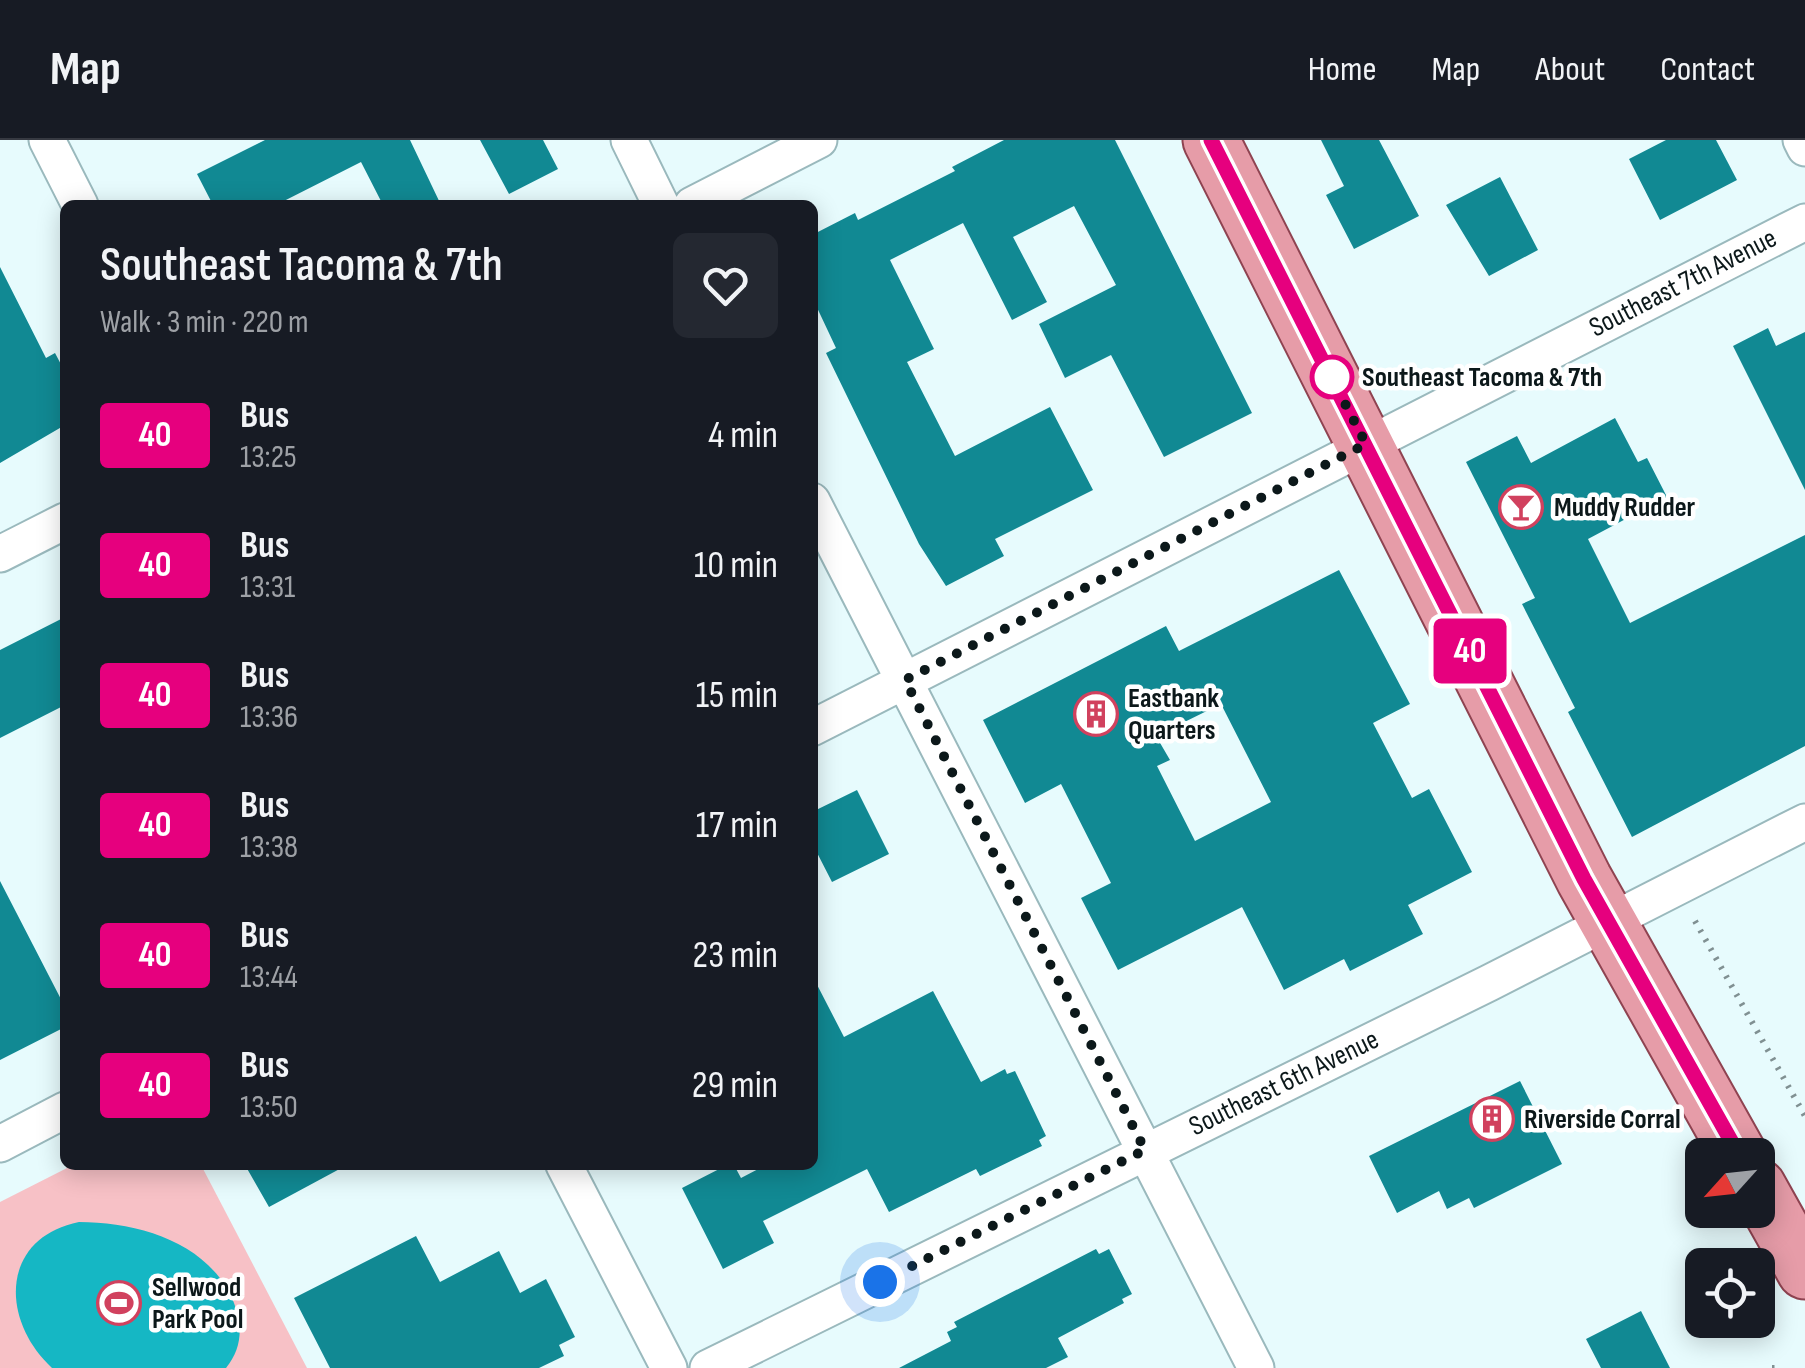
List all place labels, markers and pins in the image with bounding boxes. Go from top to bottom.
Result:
marker: Southeast Tacoma & 7th [1311,356,1353,398]
place label: Southeast Tacoma & 7th [1362,361,1602,394]
bar icon: Muddy Rudder [1498,484,1544,530]
place label: Muddy Rudder [1554,491,1696,524]
place label: Eastbank Quarters [1128,682,1219,747]
building icon: Eastbank Quarters [1073,691,1119,737]
building icon: Riverside Corral [1469,1096,1515,1142]
place label: Riverside Corral [1524,1103,1681,1136]
place label: Sellwood Park Pool [152,1271,243,1336]
sports icon: Sellwood Park Pool [96,1280,142,1326]

